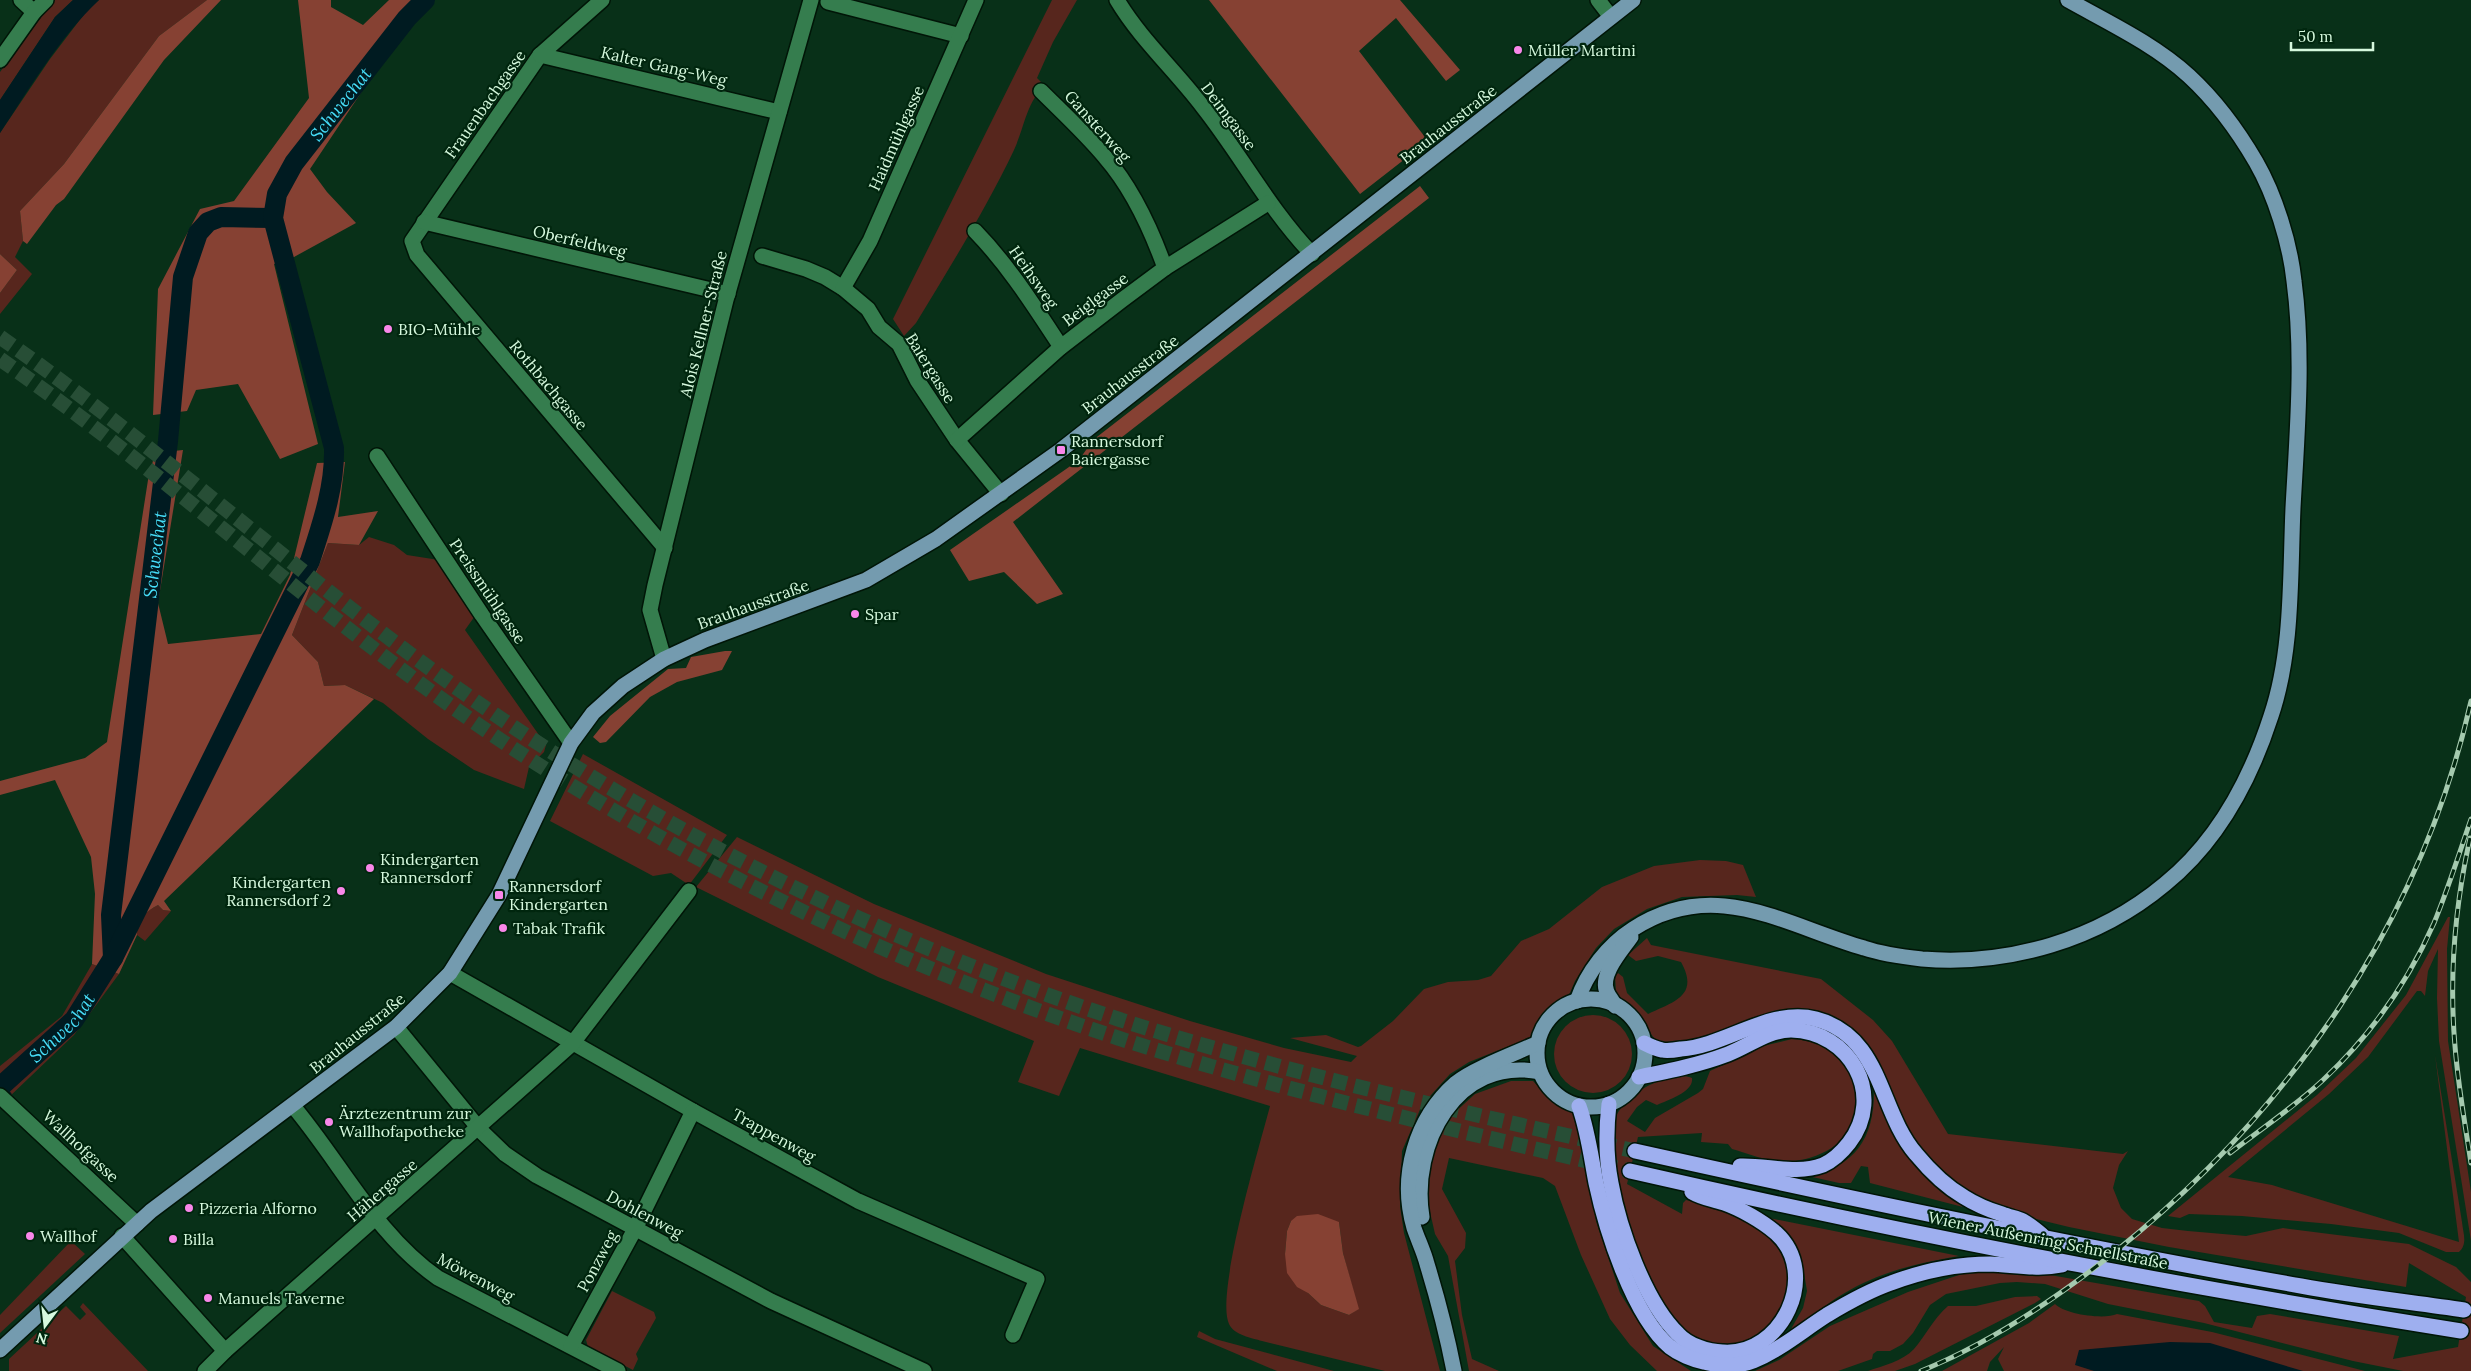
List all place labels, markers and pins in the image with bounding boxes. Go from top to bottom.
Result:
place label: Müller Martini [1528,40,1636,60]
marker: Müller Martini [1512,44,1524,56]
place label: BIO-Mühle [398,319,480,339]
marker: BIO-Mühle [382,323,394,335]
place label: Rannersdorf Baiergasse [1071,431,1165,469]
marker: Rannersdorf Baiergasse [1055,444,1067,456]
place label: Spar [865,604,899,624]
marker: Spar [849,608,861,620]
place label: Kindergarten Rannersdorf [380,849,479,887]
marker: Kindergarten Rannersdorf [364,862,376,874]
place label: Kindergarten Rannersdorf 2 [226,872,331,910]
place label: Rannersdorf Kindergarten [509,876,608,914]
marker: Kindergarten Rannersdorf 2 [335,885,347,897]
marker: Rannersdorf Kindergarten [493,889,505,901]
place label: Tabak Trafik [513,918,606,938]
marker: Tabak Trafik [497,922,509,934]
place label: Ärztezentrum zur Wallhofapotheke [338,1103,471,1141]
marker: Ärztezentrum zur Wallhofapotheke [323,1116,335,1128]
place label: Pizzeria Alforno [199,1198,317,1218]
marker: Pizzeria Alforno [183,1202,195,1214]
place label: Wallhof [40,1226,98,1246]
place label: Billa [183,1229,214,1249]
marker: Wallhof [24,1230,36,1242]
marker: Billa [167,1233,179,1245]
place label: Manuels Taverne [218,1288,345,1308]
marker: Manuels Taverne [202,1292,214,1304]

